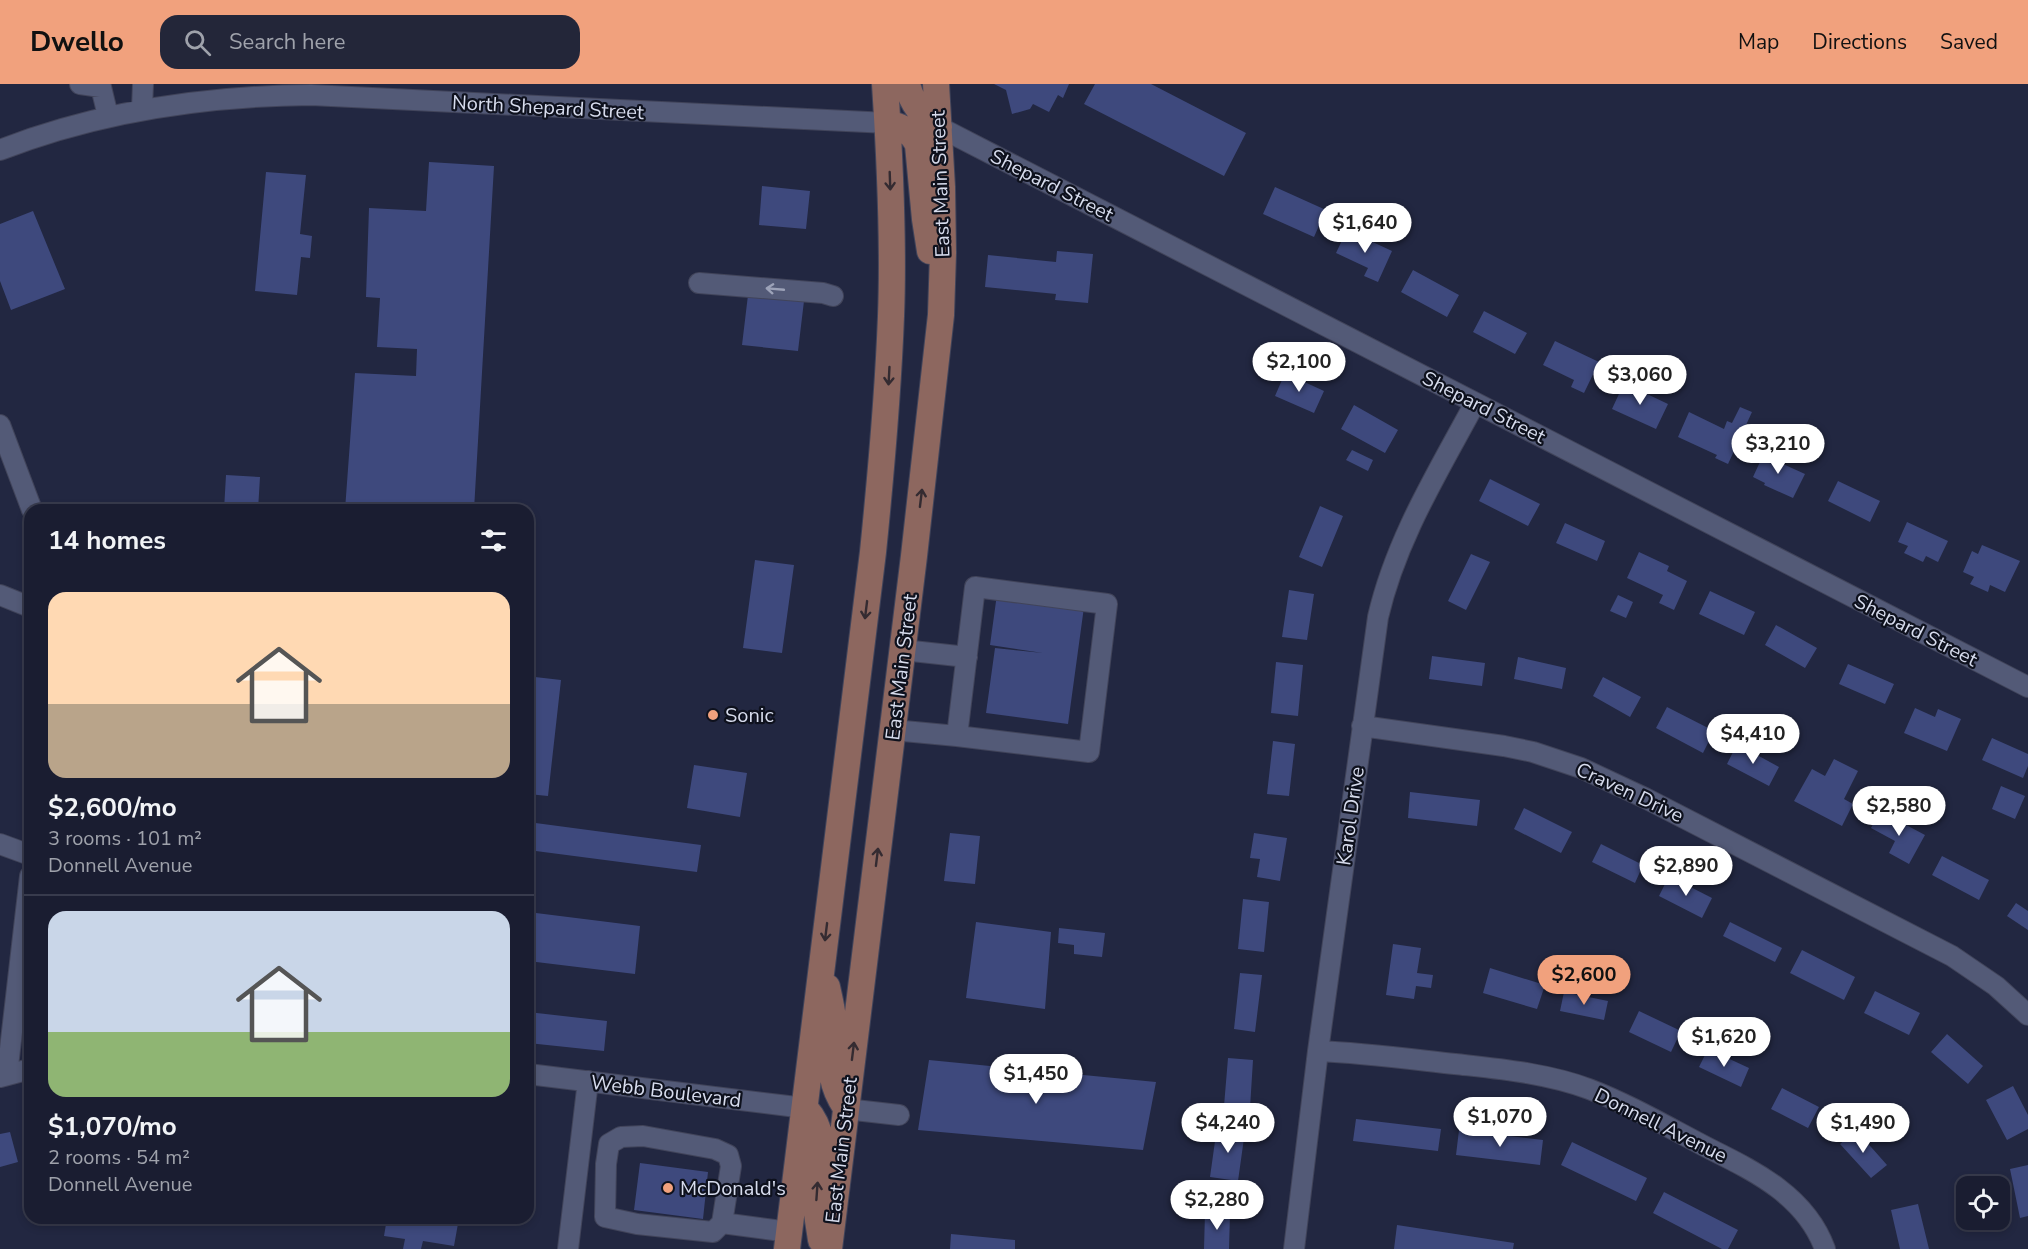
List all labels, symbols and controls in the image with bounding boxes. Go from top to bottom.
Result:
search box [160,15,580,69]
text: Dwello [30,23,124,61]
icon: search [181,26,214,59]
text: Search here [229,27,346,57]
text: Map [1738,28,1779,56]
text: Directions [1812,28,1907,56]
text: Saved [1940,28,1998,56]
street label: North Shepard Street [451,89,646,126]
street label: East Main Street [924,109,957,258]
street label: Shepard Street [986,143,1119,229]
one-way arrow [885,171,896,191]
pin: $1,640 [1316,203,1414,254]
text: $1,640 [1333,209,1397,236]
one-way arrow [765,283,785,294]
pin: $2,100 [1250,342,1348,393]
text: $2,100 [1267,348,1331,375]
pin: $3,060 [1591,355,1689,406]
text: $3,060 [1608,361,1672,388]
street label: Shepard Street [1418,365,1551,451]
one-way arrow [883,366,894,386]
pin: $3,210 [1729,424,1827,475]
text: $3,210 [1746,430,1810,457]
one-way arrow [916,489,927,508]
text: 14 homes [48,523,166,558]
icon: filters [477,524,510,557]
street label: Shepard Street [1850,588,1983,674]
street label: East Main Street [879,591,924,742]
one-way arrow [860,599,871,619]
icon: home [225,631,333,739]
place label: Sonic [725,702,774,729]
marker: Sonic [706,708,720,722]
pin: $4,410 [1704,714,1802,765]
text: $4,410 [1721,720,1785,747]
street label: Craven Drive [1572,756,1688,829]
street label: Karol Drive [1330,765,1371,867]
pin: $2,580 [1850,786,1948,837]
text: $2,600/mo [48,790,177,825]
text: $2,580 [1867,792,1931,819]
text: 3 rooms · 101 m² [48,825,202,852]
pin: $2,890 [1637,846,1735,897]
one-way arrow [872,848,883,867]
text: Donnell Avenue [48,852,192,879]
text: $2,890 [1654,852,1718,879]
one-way arrow [821,921,832,941]
icon: home [225,950,333,1058]
pin: $2,600 [1535,955,1633,1006]
text: $2,600 [1552,961,1616,988]
pin: $1,620 [1675,1017,1773,1068]
text: $1,620 [1692,1023,1756,1050]
one-way arrow [848,1041,859,1061]
pin: $1,450 [987,1054,1085,1105]
text: $1,450 [1004,1060,1068,1087]
street label: Webb Boulevard [589,1069,743,1114]
street label: East Main Street [819,1074,864,1225]
street label: Donnell Avenue [1590,1082,1732,1169]
pin: $1,070 [1451,1097,1549,1148]
pin: $4,240 [1179,1103,1277,1154]
text: $1,070 [1468,1103,1532,1130]
pin: $1,490 [1814,1103,1912,1154]
text: $1,070/mo [48,1109,177,1144]
text: $4,240 [1196,1109,1260,1136]
text: $1,490 [1831,1109,1895,1136]
text: 2 rooms · 54 m² [48,1144,190,1171]
text: Donnell Avenue [48,1171,192,1198]
place label: McDonald's [680,1175,786,1202]
map controls [1956,1176,2010,1230]
button: locate [1956,1176,2010,1230]
pin: $2,280 [1168,1180,1266,1231]
marker: McDonald's [661,1181,675,1195]
one-way arrow [812,1182,823,1201]
text: $2,280 [1185,1186,1249,1213]

